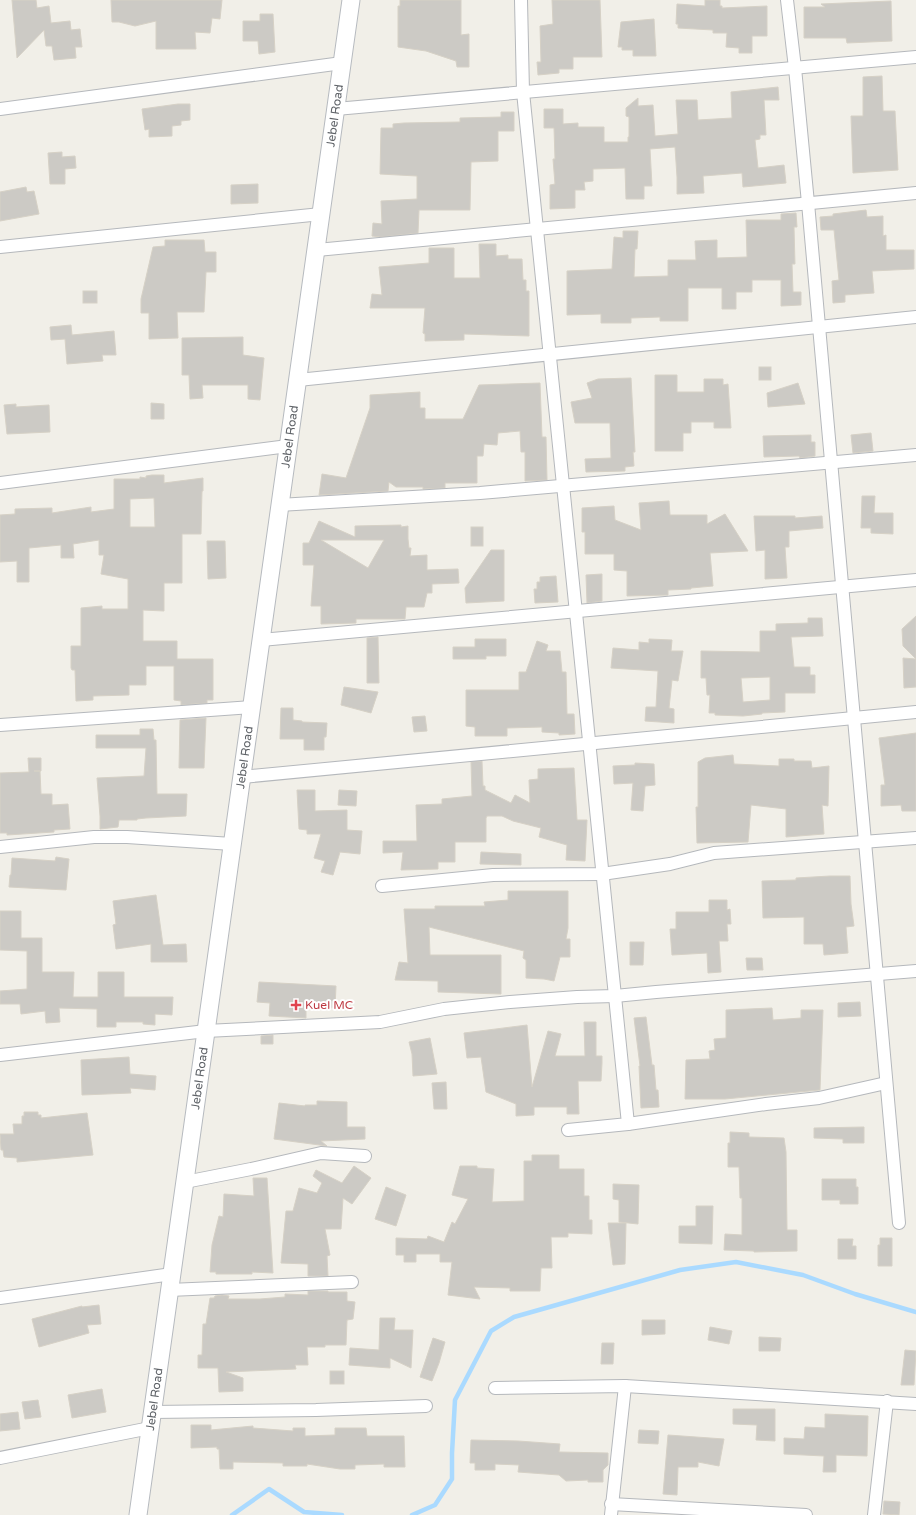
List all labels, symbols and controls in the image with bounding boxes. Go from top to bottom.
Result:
street label: Jebel Road [323,84,346,148]
street label: Jebel Road [278,404,301,469]
street label: Jebel Road [233,725,256,790]
place label: Kuel MC [305,998,353,1012]
marker: Kuel MC [290,999,302,1011]
street label: Jebel Road [188,1046,211,1110]
street label: Jebel Road [143,1367,166,1431]

